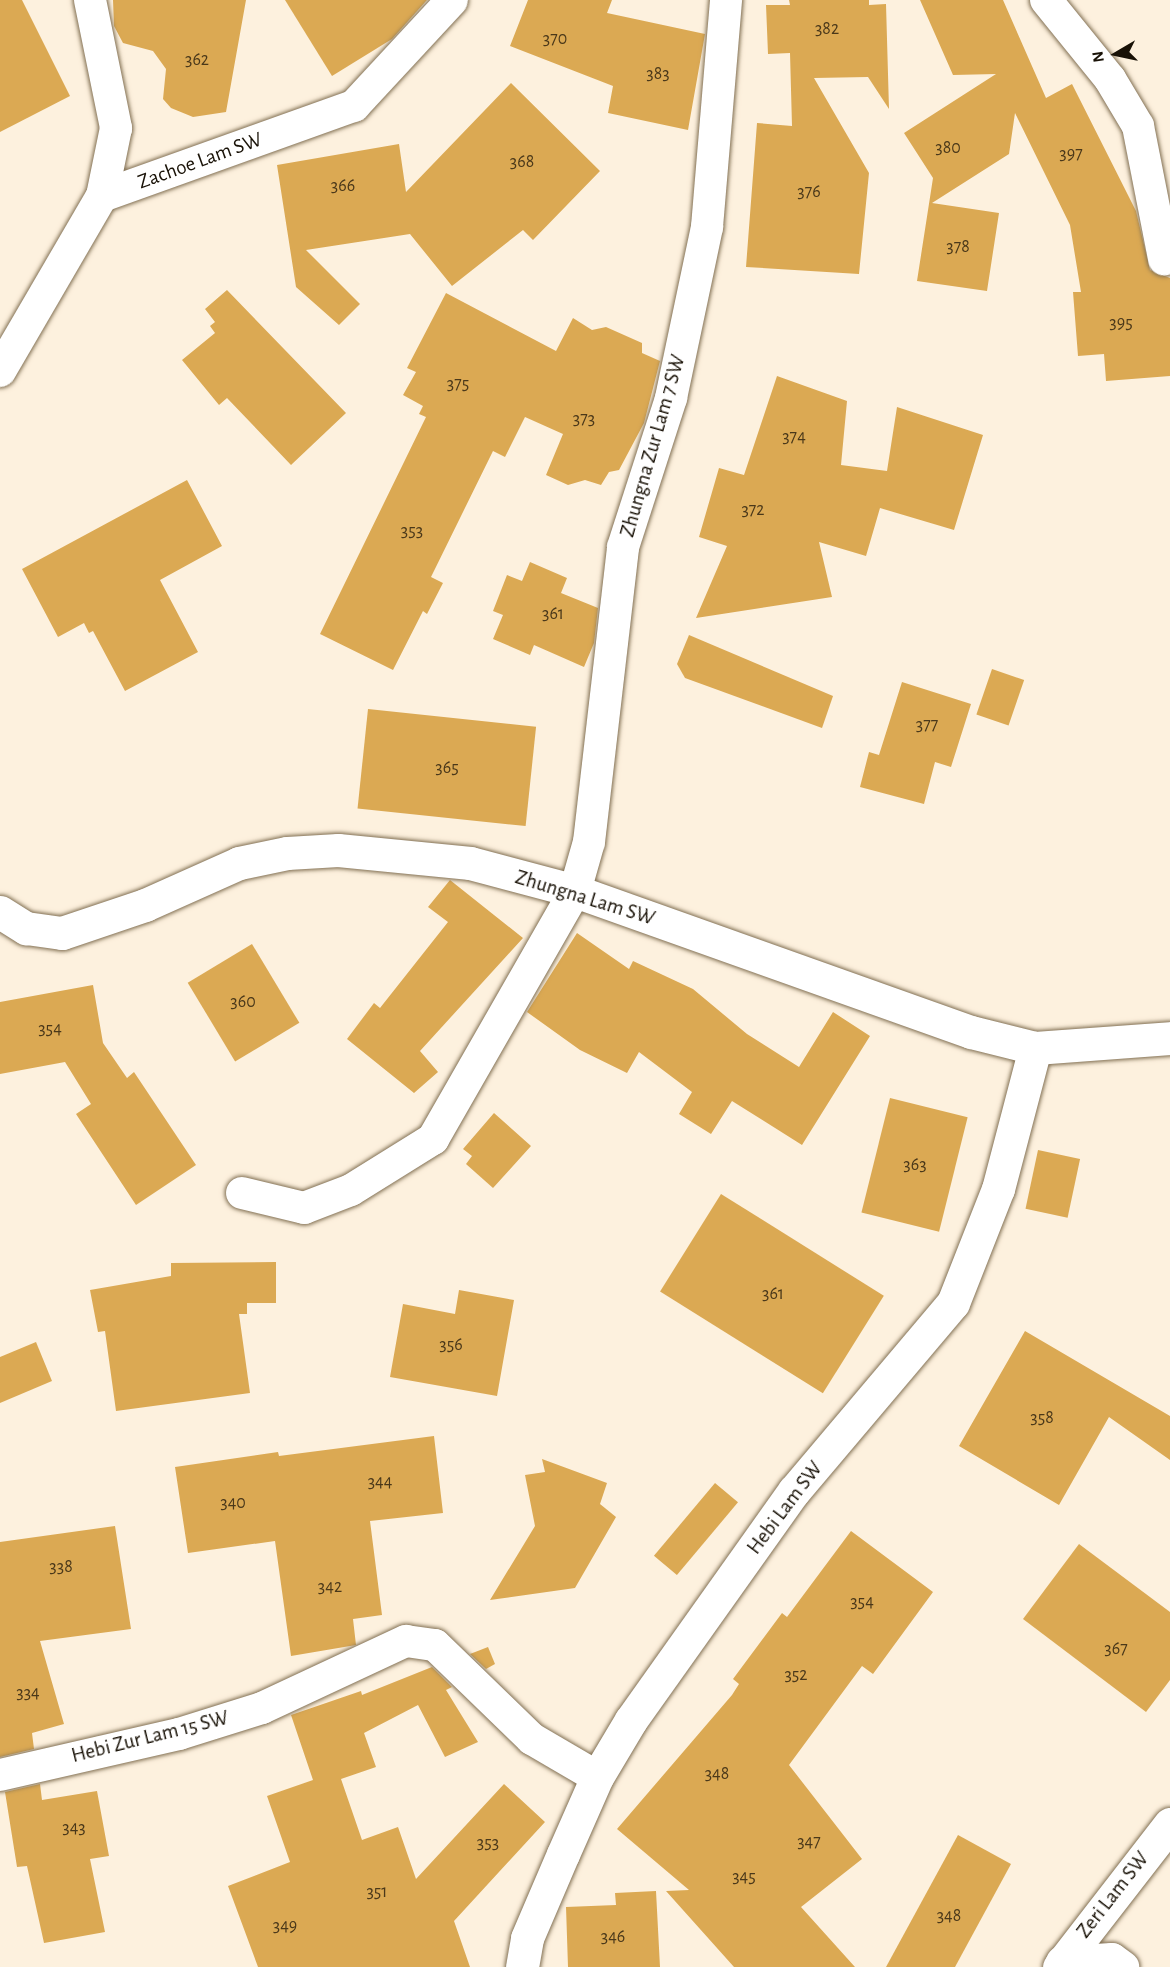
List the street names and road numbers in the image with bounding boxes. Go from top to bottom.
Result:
street label: Zachoe Lam SW [134,127,266,195]
street label: Zhungna Zur Lam 7 SW [615,352,691,540]
street label: Zhungna Lam SW [512,865,658,931]
street label: Hebi Lam SW [742,1456,828,1560]
street label: Hebi Zur Lam 15 SW [69,1705,231,1769]
street label: Zeri Lam SW [1071,1847,1155,1943]

